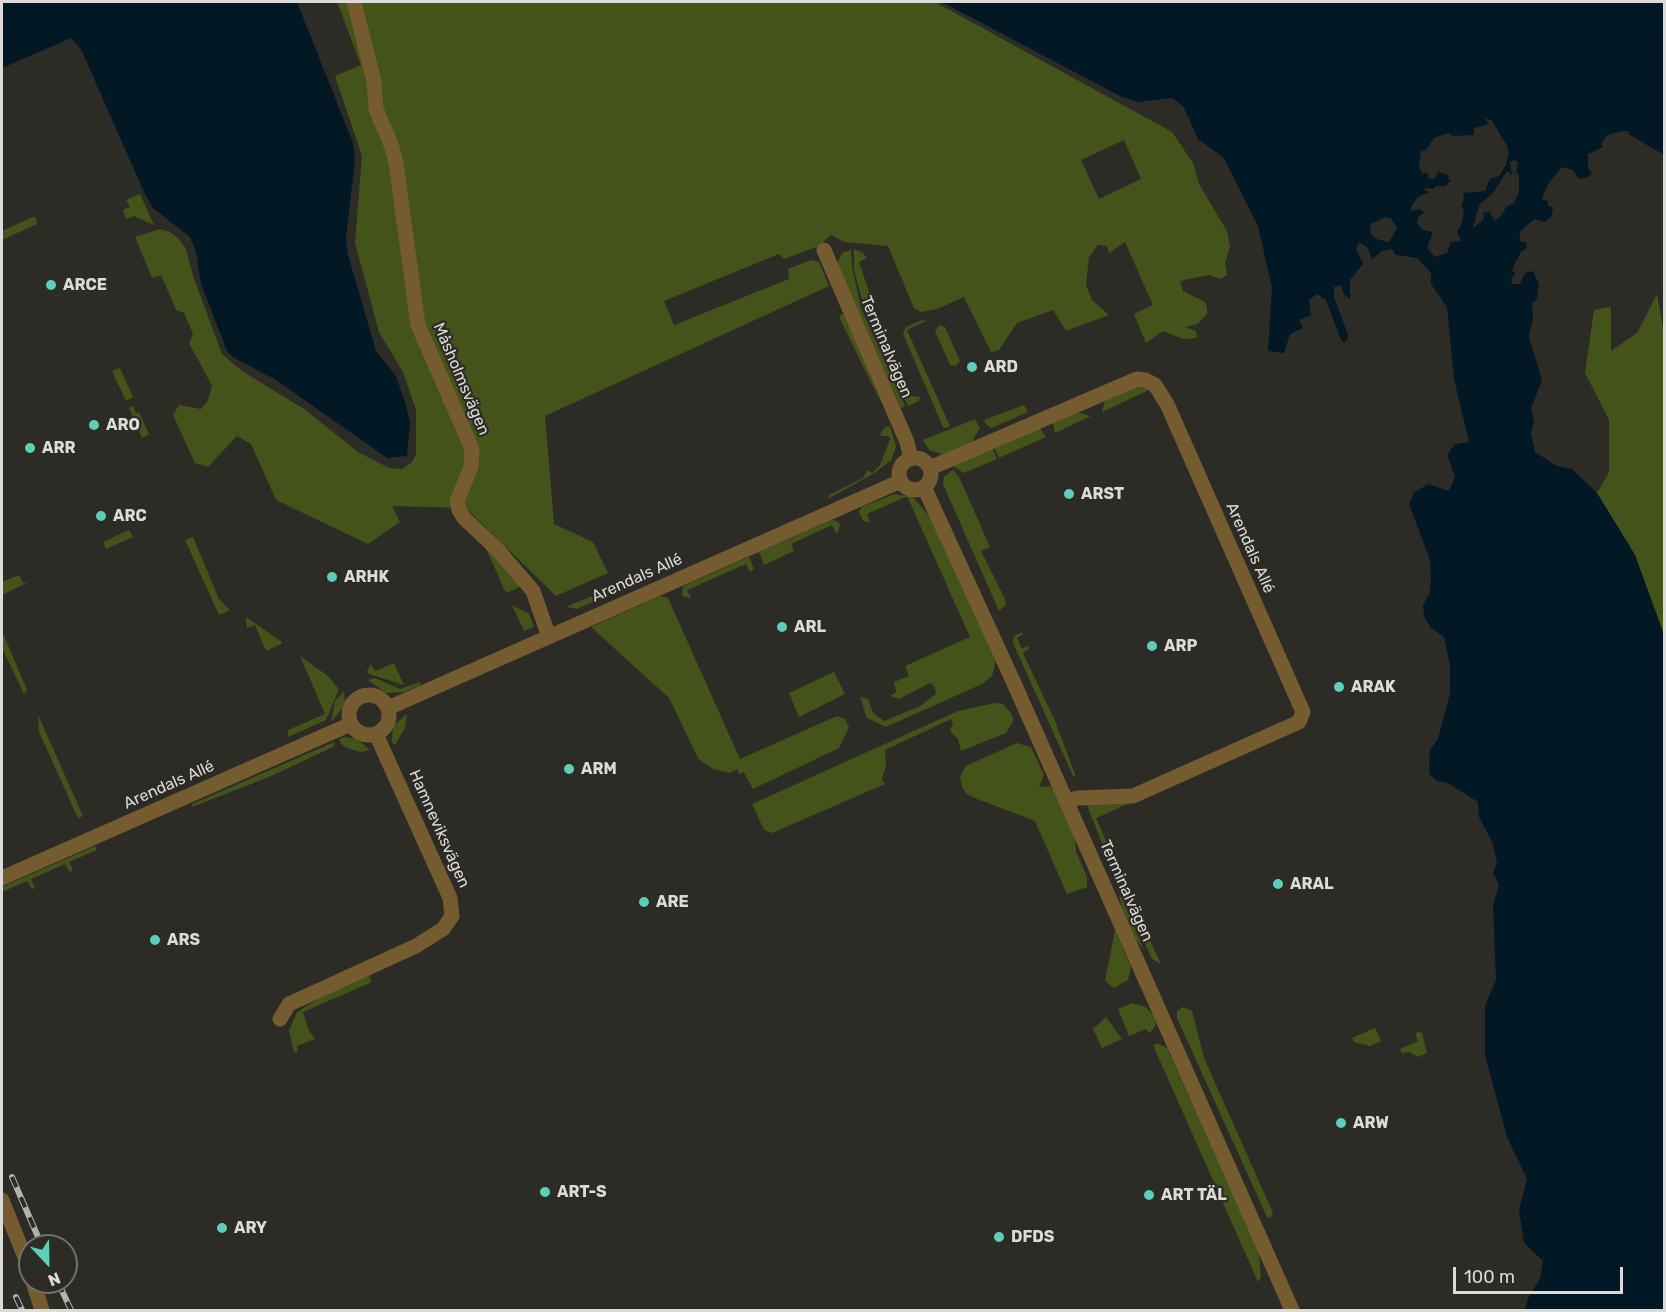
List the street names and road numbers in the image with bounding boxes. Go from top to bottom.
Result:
street label: Terminalvägen [856,293,916,401]
street label: Måsholmsvägen [429,320,493,438]
street label: Arendals Allé [1221,500,1279,596]
street label: Arendals Allé [589,549,685,607]
street label: Arendals Allé [121,756,217,814]
street label: Hamneviksvägen [404,767,474,891]
street label: Terminalvägen [1095,837,1157,945]

